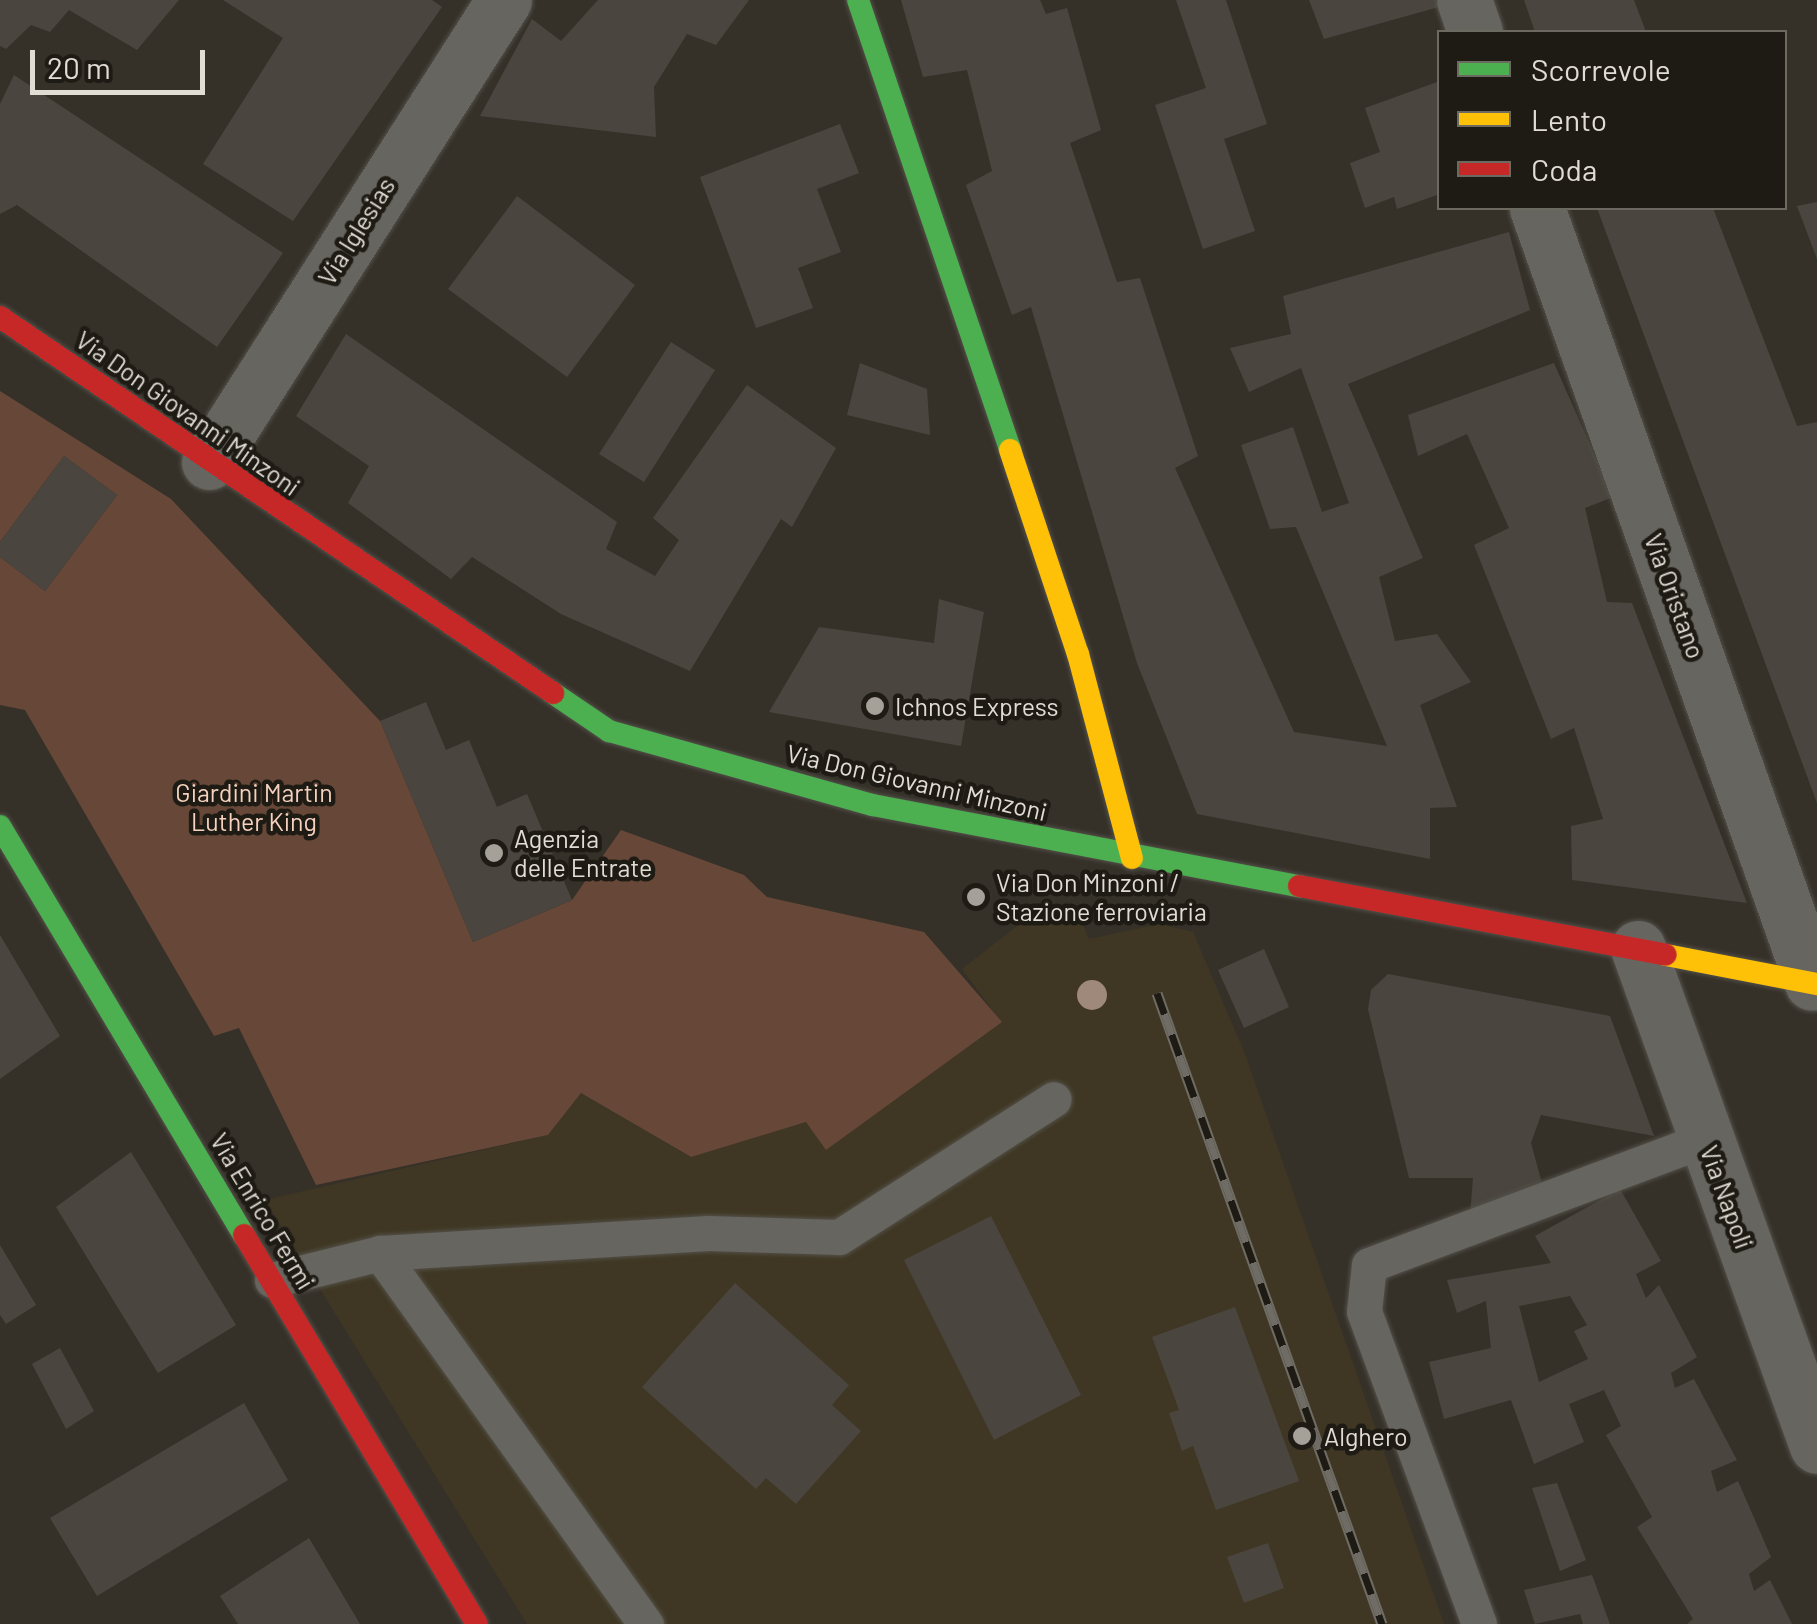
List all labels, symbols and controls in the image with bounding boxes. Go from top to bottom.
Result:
scale bar [35,30,210,92]
legend [1437,30,1787,210]
text: 20 m [47,49,111,85]
text: Scorrevole [1531,51,1671,87]
text: Lento [1531,101,1607,137]
text: Coda [1531,151,1597,187]
street label: Via Iglesias [311,172,401,290]
street label: Via Don Giovanni Minzoni [70,324,306,502]
street label: Via Oristano [1639,529,1711,663]
place label: Ichnos Express [895,691,1058,721]
marker: Ichnos Express [864,695,886,717]
street label: Via Don Giovanni Minzoni [784,737,1050,827]
park label: Giardini Martin Luther King [175,778,333,837]
place label: Agenzia delle Entrate [514,824,652,883]
marker: Agenzia delle Entrate [483,842,505,864]
place label: Via Don Minzoni / Stazione ferroviaria [996,868,1207,927]
marker: Via Don Minzoni / Stazione ferroviaria [965,886,987,908]
street label: Via Enrico Fermi [205,1127,321,1295]
street label: Via Napoli [1694,1141,1760,1253]
place label: Alghero [1324,1421,1408,1451]
marker: Alghero [1289,1423,1315,1449]

